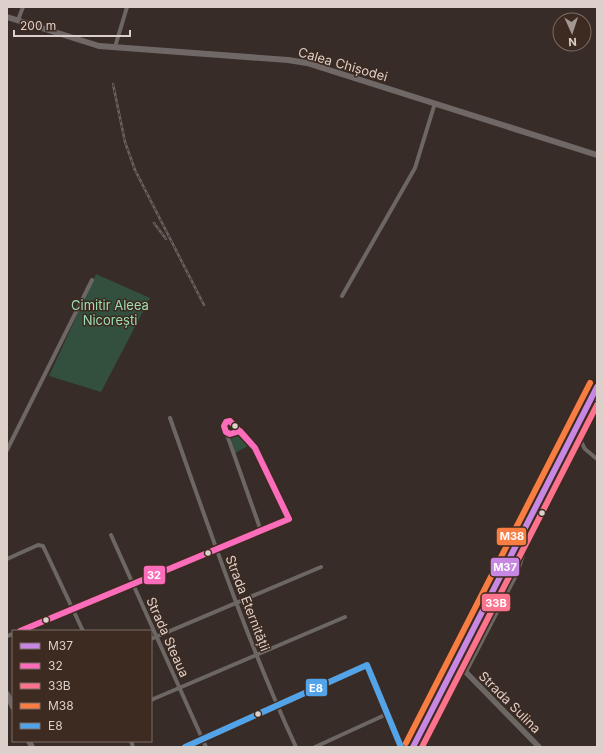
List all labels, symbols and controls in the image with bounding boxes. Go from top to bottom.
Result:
scale bar [14,12,130,38]
north arrow [552,12,592,52]
text: 200 m [20,18,56,33]
text: N [568,35,577,49]
street label: Calea Chișodei [296,44,390,84]
park label: Cimitir Aleea Nicorești [71,297,149,328]
unlabelled marker [230,421,240,431]
unlabelled marker [537,508,547,518]
line badge: M38 [496,527,527,546]
text: M38 [500,529,524,543]
unlabelled marker [203,548,213,558]
street label: Strada Eternității [221,553,274,654]
line badge: M37 [490,557,520,577]
text: M37 [493,560,517,574]
line badge: 32 [143,565,166,585]
text: 32 [147,568,161,582]
line badge: 33B [481,593,511,612]
street label: Strada Steaua [143,594,193,680]
text: 33B [485,596,507,610]
unlabelled marker [41,615,51,625]
legend [12,630,152,742]
text: M37 [48,638,73,653]
text: 32 [48,658,63,673]
street label: Strada Sulina [476,668,544,736]
text: 33B [48,678,71,693]
line badge: E8 [305,678,328,697]
text: E8 [309,681,323,695]
text: M38 [48,698,74,713]
unlabelled marker [253,709,263,719]
text: E8 [48,718,63,733]

